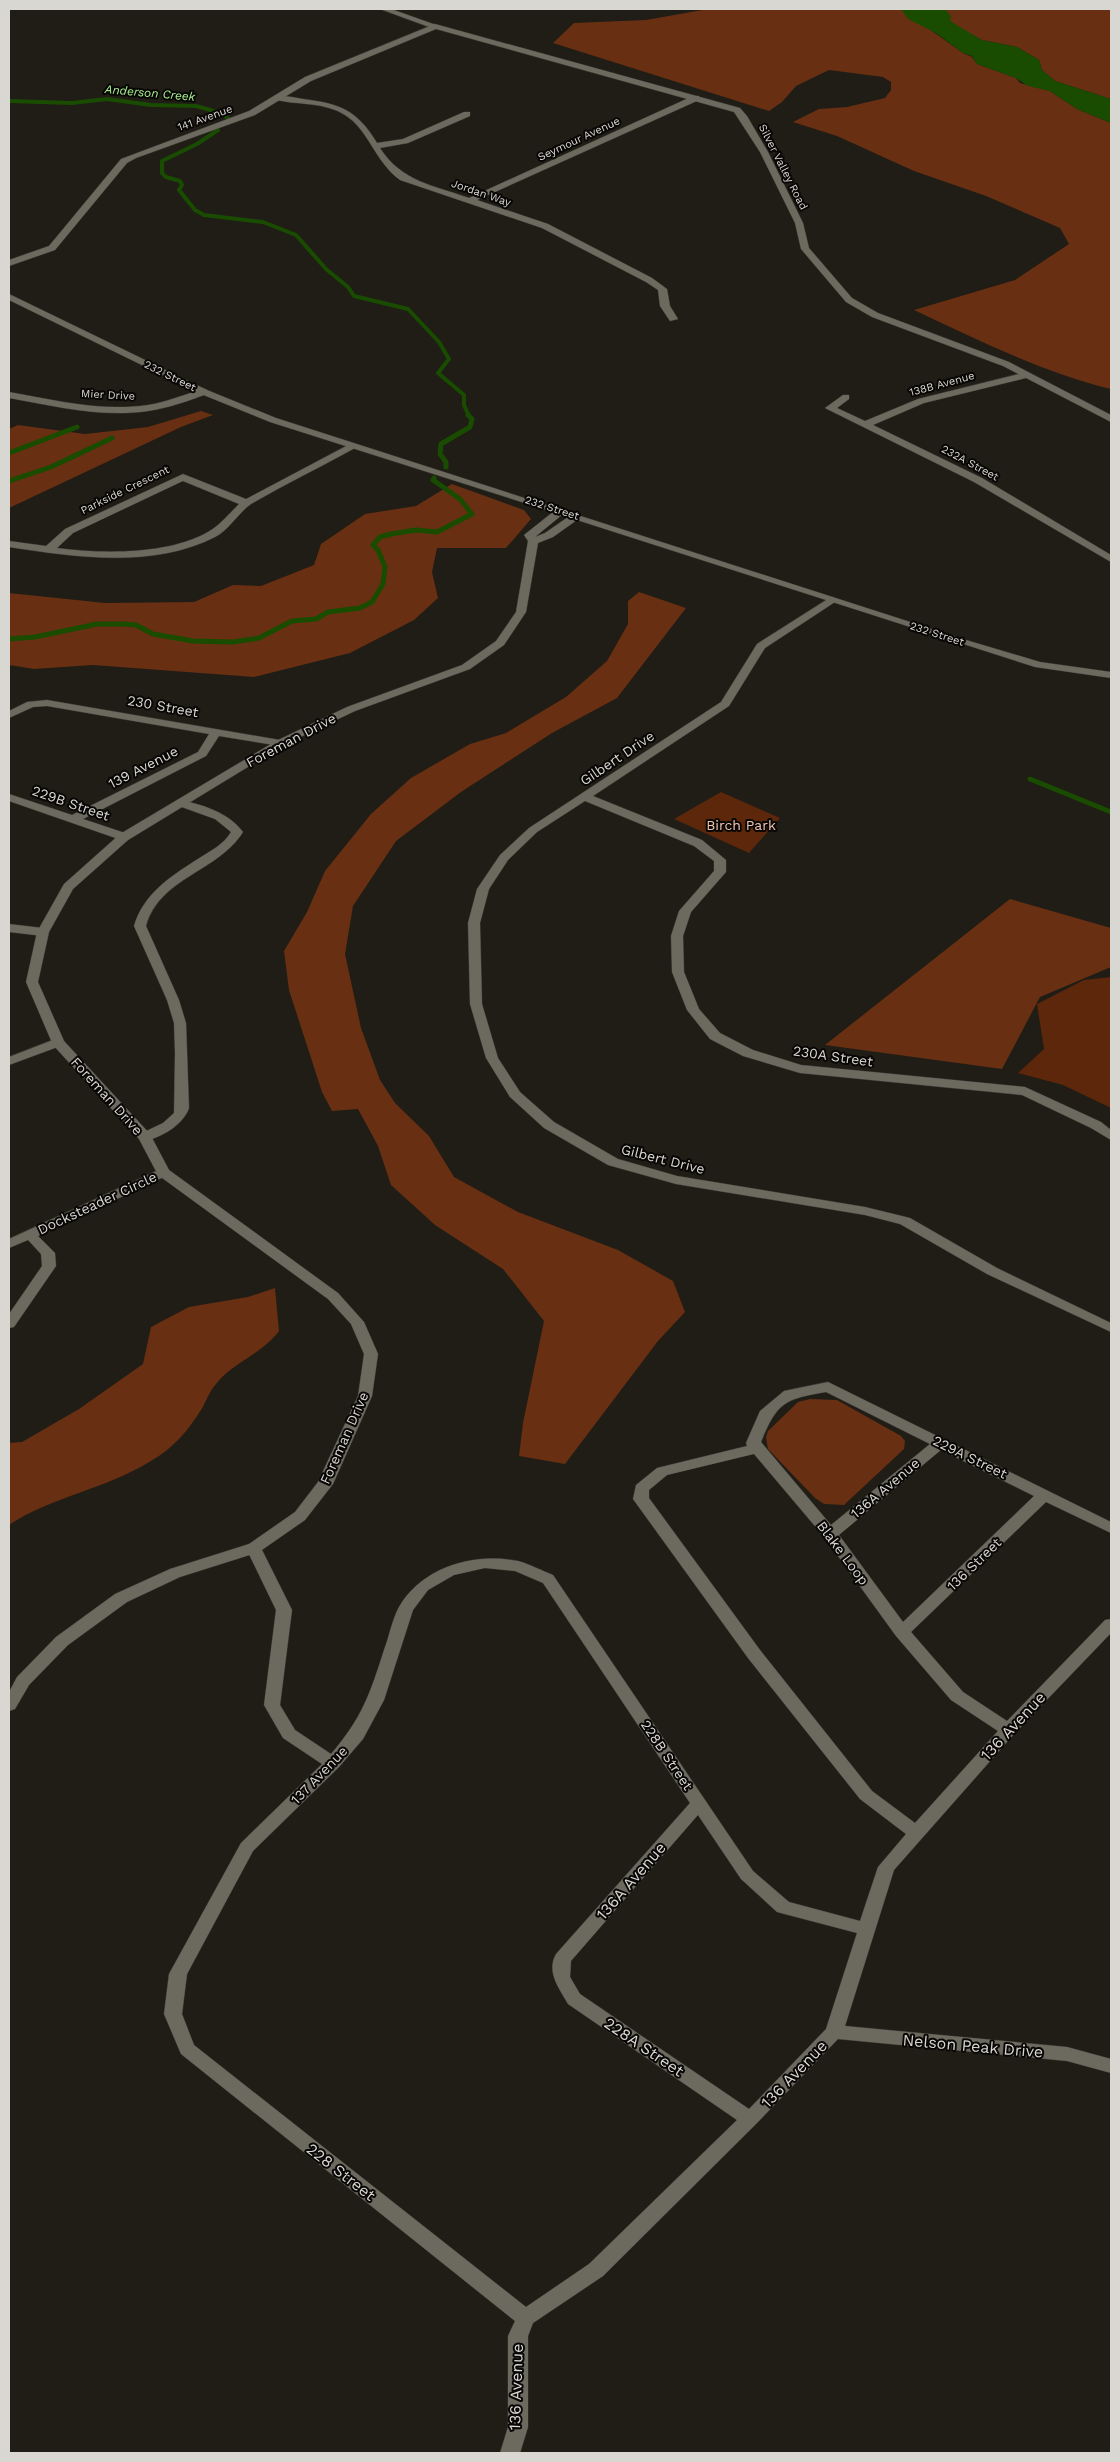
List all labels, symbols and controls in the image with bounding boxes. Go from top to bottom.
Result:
water label: Anderson Creek [103,82,196,104]
street label: 141 Avenue [176,102,234,134]
street label: Seymour Avenue [536,114,622,164]
street label: Silver Valley Road [756,122,810,212]
street label: Jordan Way [449,177,513,209]
street label: 232 Street [142,358,198,394]
street label: 138B Avenue [908,369,976,399]
street label: Mier Drive [81,387,135,403]
street label: 232A Street [939,442,1001,484]
street label: Parkside Crescent [79,463,172,517]
street label: 232 Street [523,493,581,523]
street label: 232 Street [908,619,966,649]
street label: 230 Street [126,692,200,720]
street label: Foreman Drive [243,710,339,770]
street label: Gilbert Drive [577,727,657,789]
street label: 139 Avenue [106,743,180,791]
street label: 229B Street [30,782,112,824]
park label: Birch Park [706,817,776,833]
street label: 230A Street [792,1042,874,1070]
street label: Foreman Drive [68,1054,146,1138]
street label: Gilbert Drive [619,1141,707,1177]
street label: Docksteader Circle [35,1168,159,1238]
street label: Foreman Drive [317,1389,371,1487]
street label: 229A Street [930,1432,1010,1482]
street label: 136A Avenue [847,1455,923,1521]
street label: Blake Loop [814,1518,872,1588]
street label: 136 Street [944,1534,1004,1594]
street label: 136 Avenue [976,1688,1050,1764]
street label: 228B Street [638,1717,696,1793]
street label: 137 Avenue [287,1743,351,1807]
street label: 136A Avenue [592,1838,670,1924]
street label: 228A Street [601,2013,688,2081]
street label: Nelson Peak Drive [902,2030,1044,2062]
street label: 136 Avenue [757,2036,831,2112]
street label: 228 Street [303,2139,379,2205]
street label: 136 Avenue [505,2343,527,2431]

